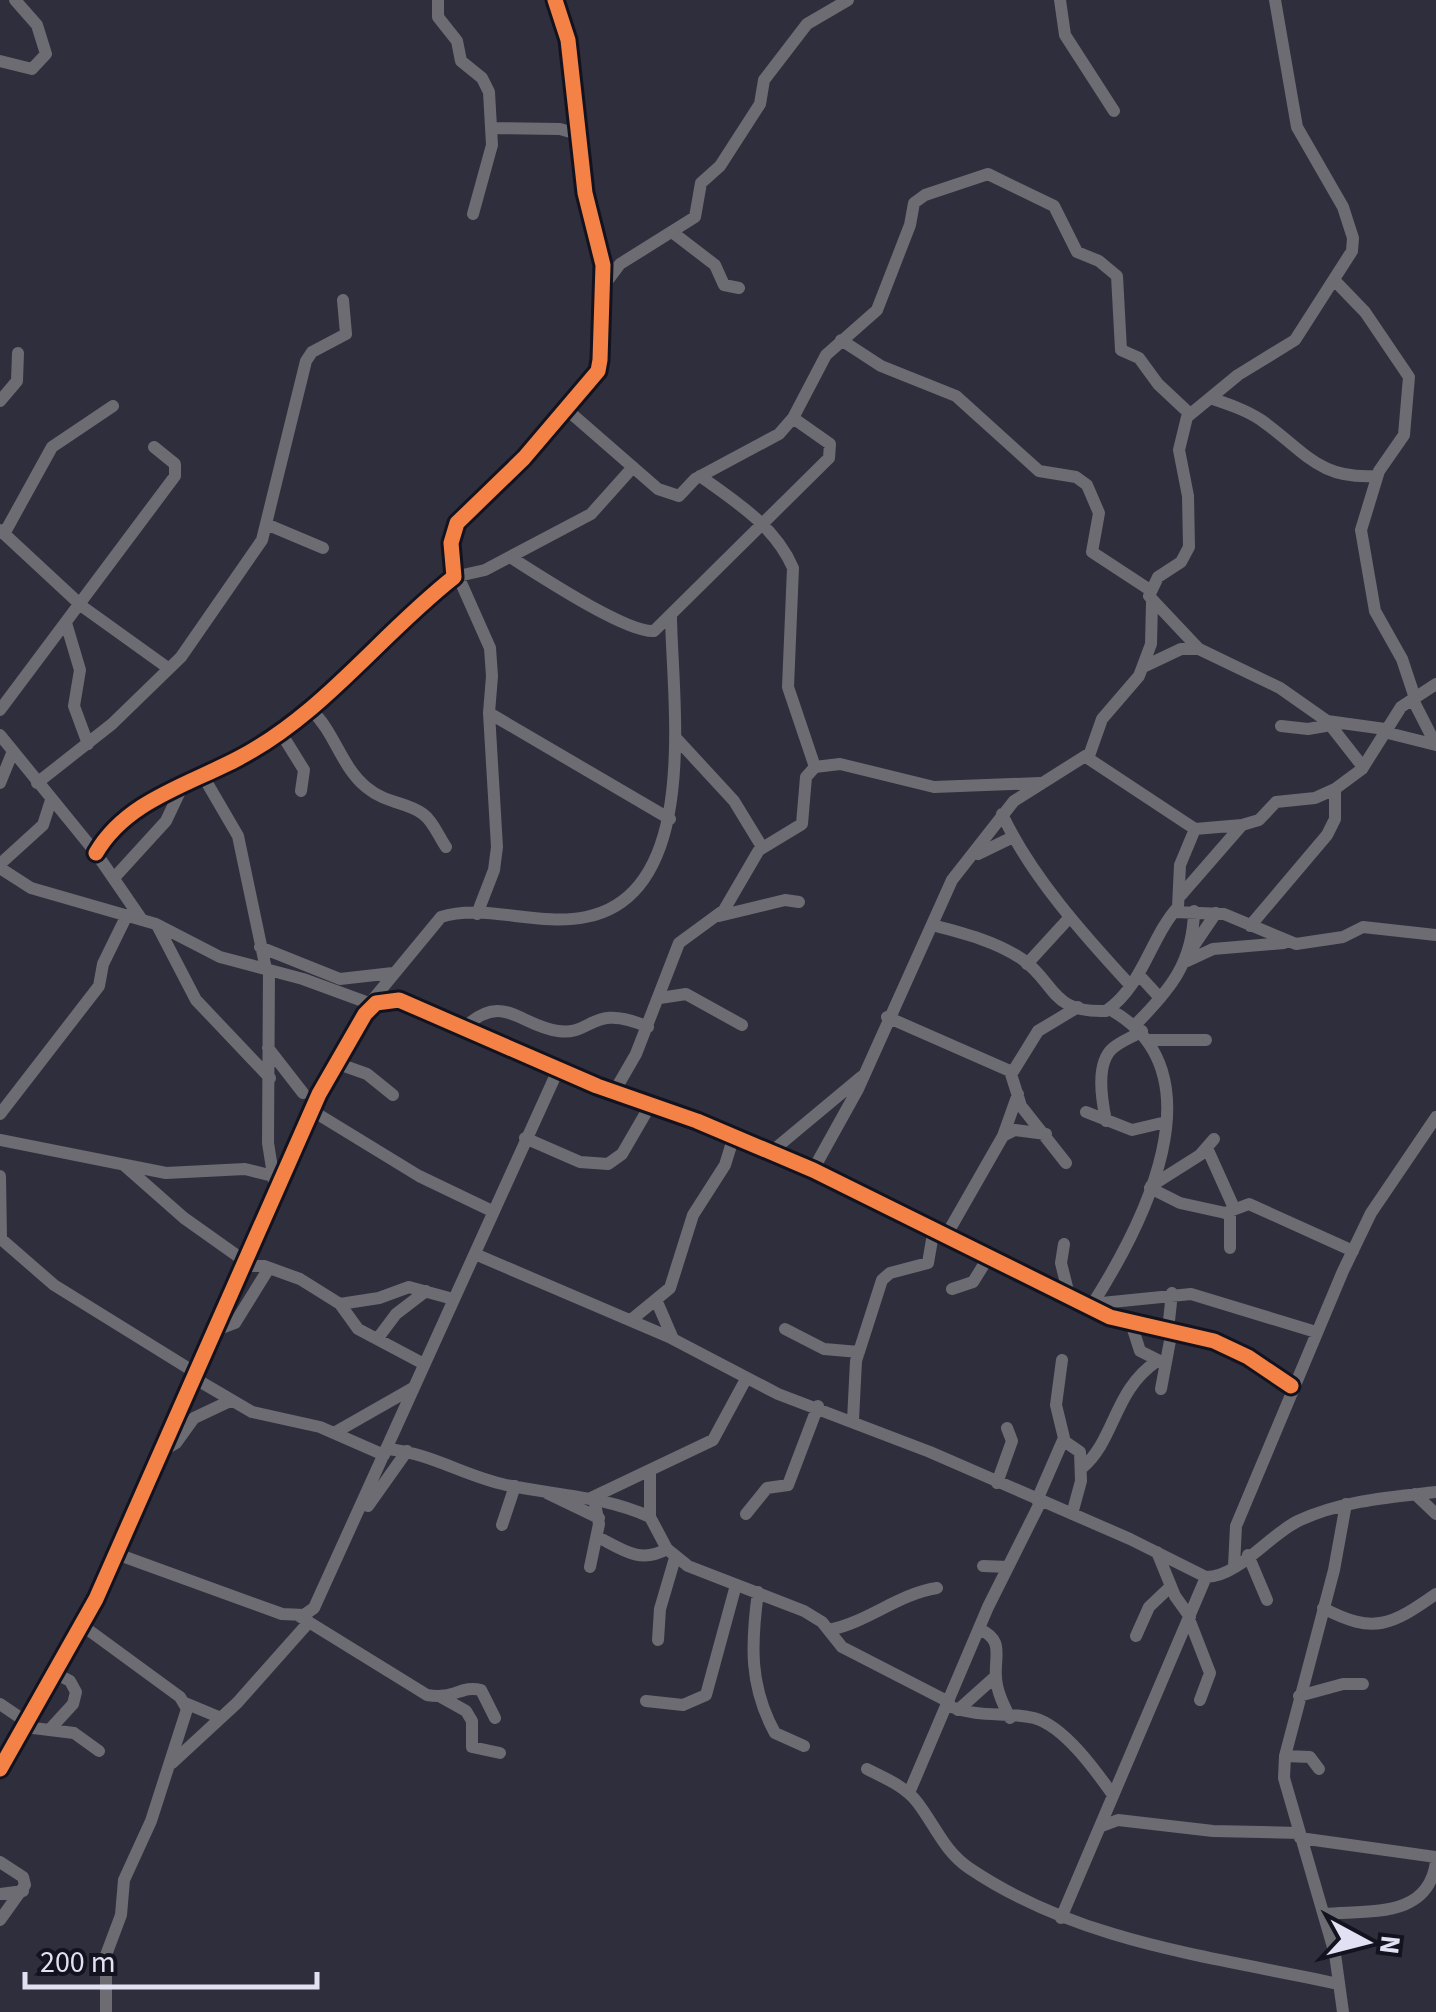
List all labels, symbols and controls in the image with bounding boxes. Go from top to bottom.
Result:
north arrow [1316,1892,1416,1992]
scale bar [25,1927,318,1989]
text: N [1369,1933,1411,1957]
text: 200 m [40,1941,116,1984]

